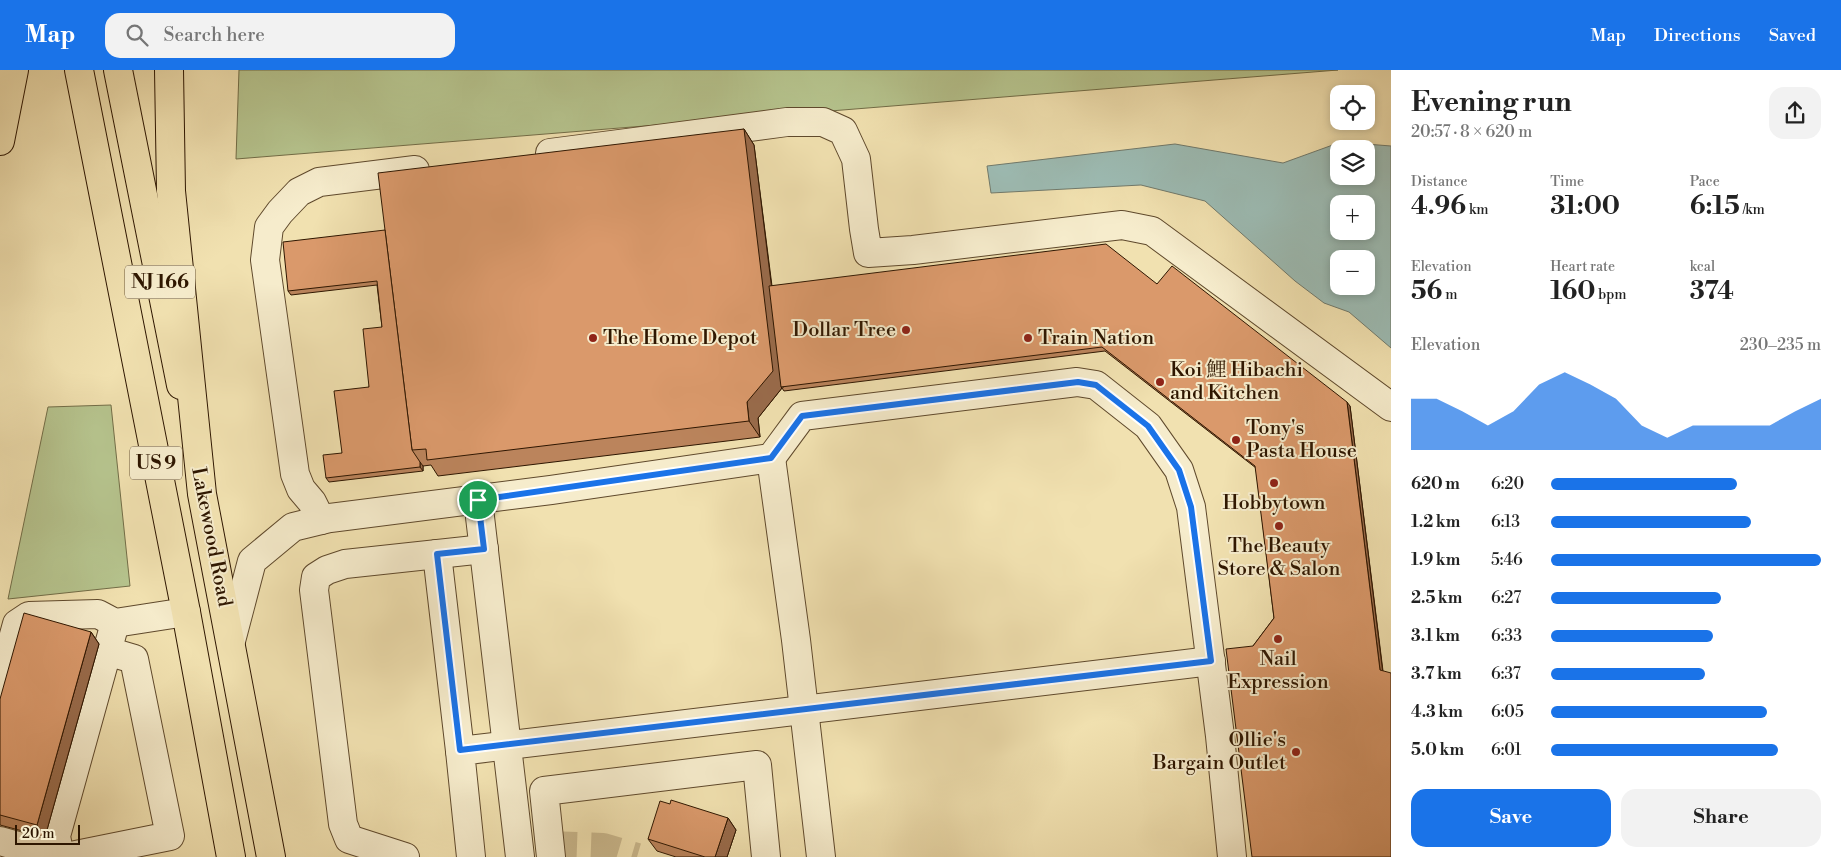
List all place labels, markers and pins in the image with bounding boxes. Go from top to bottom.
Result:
place label: Dollar Tree [793,318,896,343]
marker: Dollar Tree [900,324,912,336]
place label: The Home Depot [603,326,757,351]
place label: Train Nation [1038,326,1154,351]
marker: The Home Depot [587,332,599,344]
marker: Train Nation [1022,332,1034,344]
place label: Koi 鯉 Hibachi and Kitchen [1170,358,1303,406]
marker: Koi 鯉 Hibachi and Kitchen [1154,376,1166,388]
place label: Tony's Pasta House [1246,416,1357,464]
marker: Tony's Pasta House [1230,434,1242,446]
marker: Hobbytown [1268,477,1280,489]
pin [457,479,499,521]
place label: Hobbytown [1223,491,1326,516]
marker: The Beauty Store & Salon [1273,520,1285,532]
place label: The Beauty Store & Salon [1217,534,1341,582]
marker: Nail Expression [1272,633,1284,645]
place label: Nail Expression [1227,647,1329,695]
place label: Ollie's Bargain Outlet [1152,728,1286,776]
marker: Ollie's Bargain Outlet [1290,746,1302,758]

